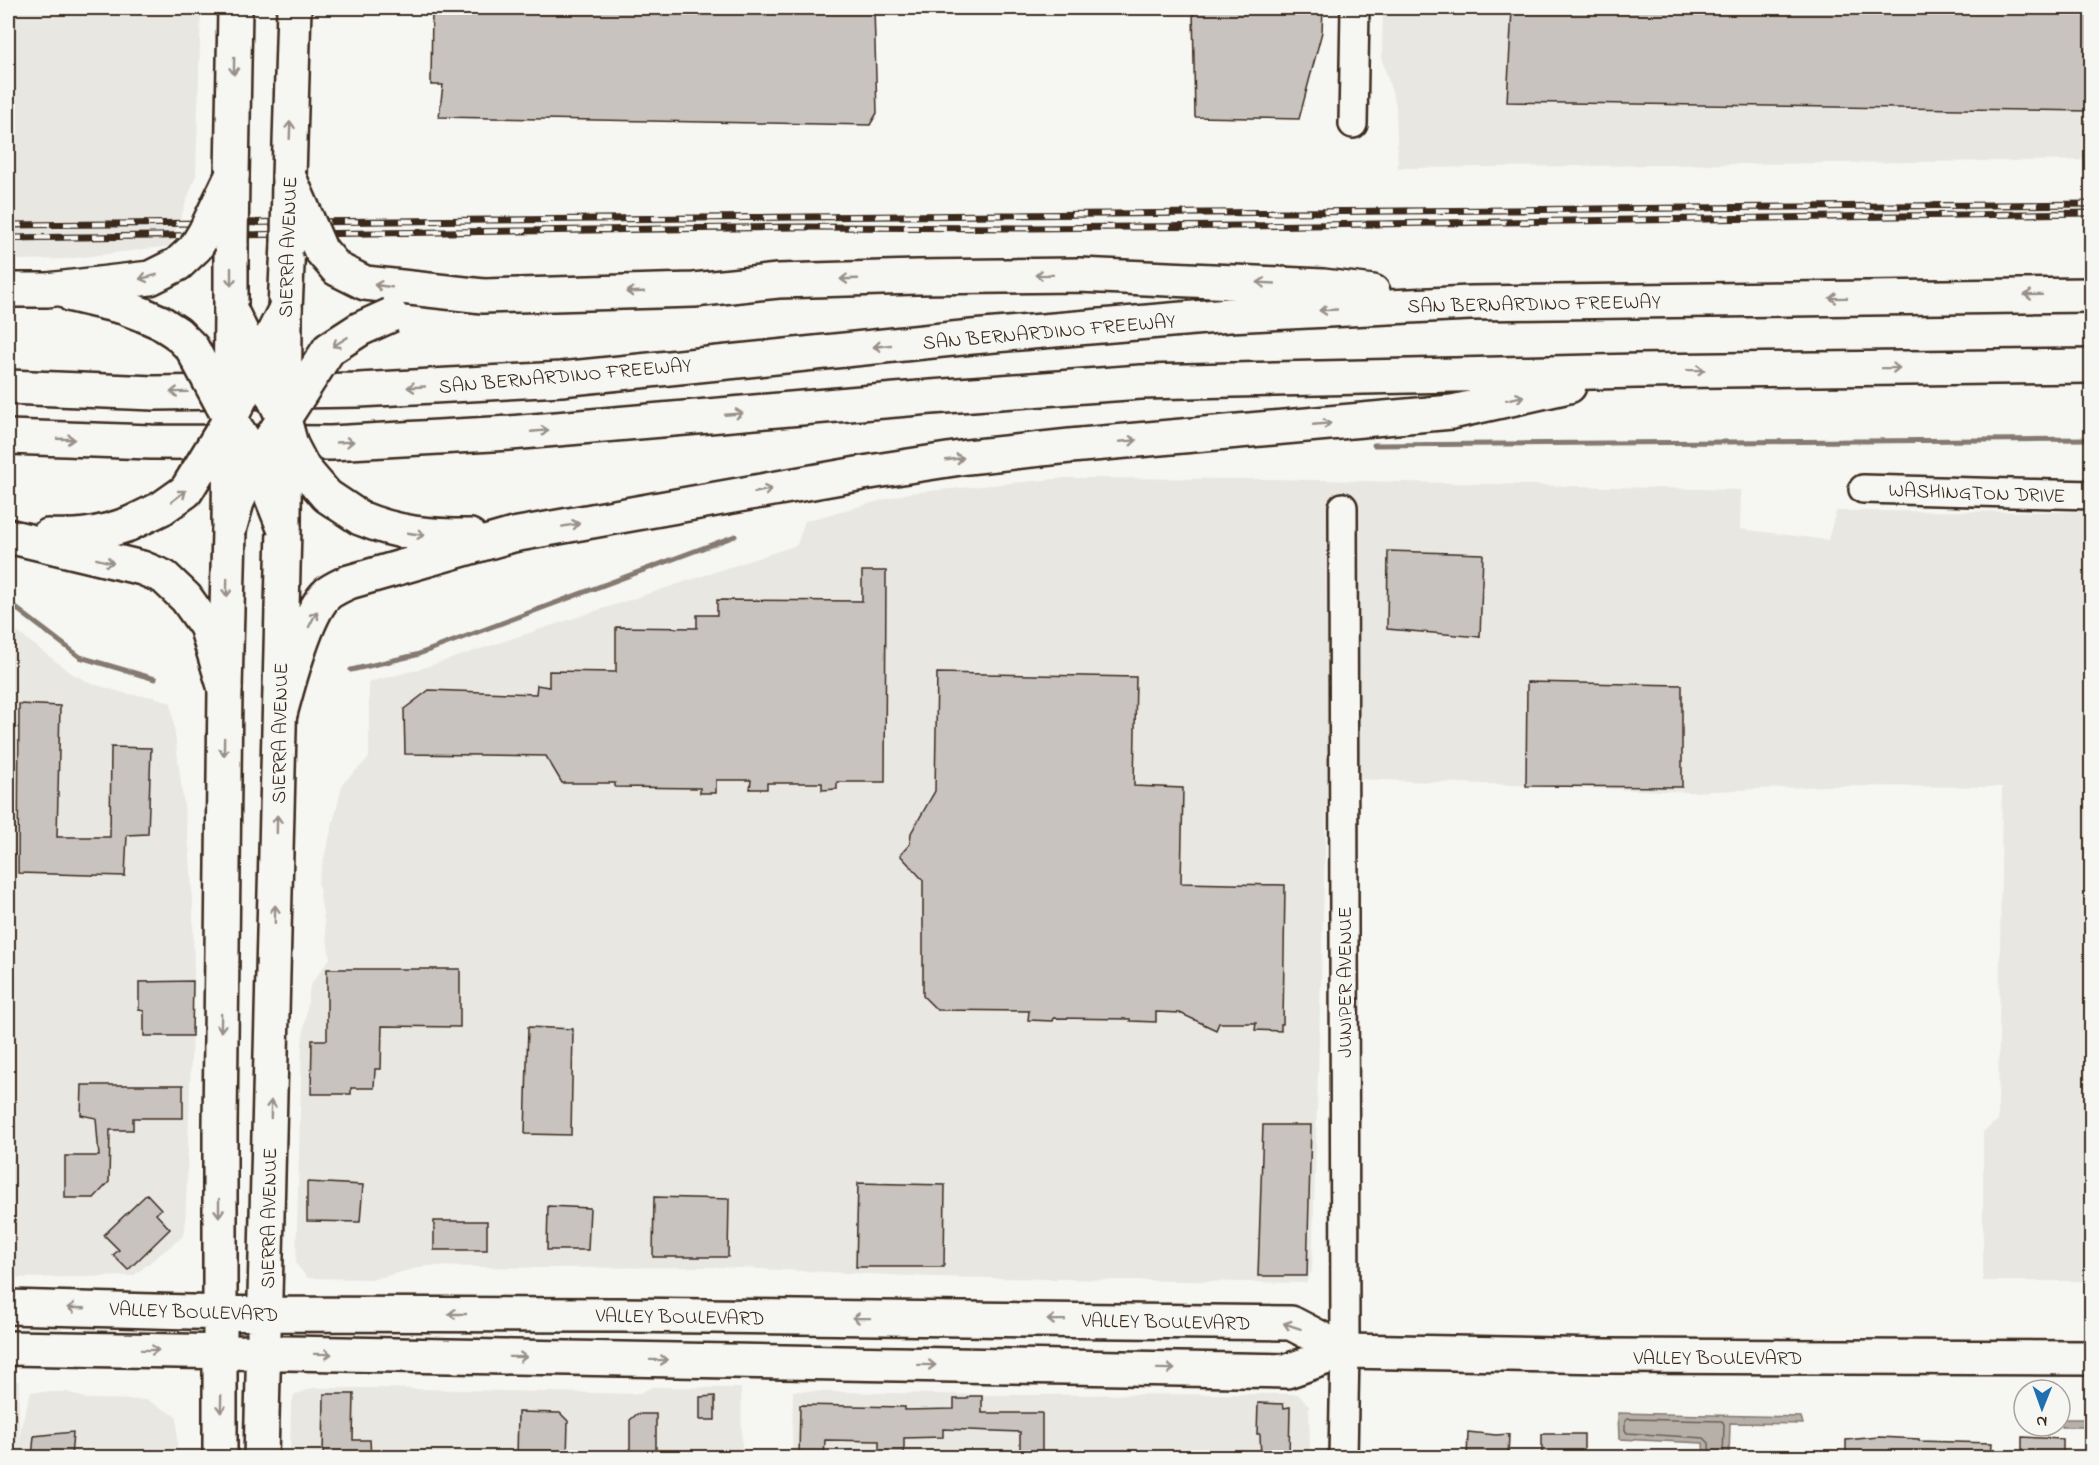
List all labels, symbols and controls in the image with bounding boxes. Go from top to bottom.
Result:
one-way arrow [228,55,239,75]
one-way arrow [285,120,296,140]
street label: SIERRA AVENUE [273,176,306,318]
one-way arrow [225,266,237,286]
one-way arrow [1034,269,1054,281]
one-way arrow [139,271,158,283]
one-way arrow [839,273,859,285]
one-way arrow [1256,278,1276,289]
one-way arrow [373,281,393,292]
one-way arrow [626,286,646,297]
street label: SAN BERNARDINO FREEWAY [1407,289,1661,322]
one-way arrow [2024,289,2044,301]
one-way arrow [1829,292,1849,304]
one-way arrow [1318,304,1338,315]
street label: SAN BERNARDINO FREEWAY [922,308,1177,359]
one-way arrow [332,337,349,349]
one-way arrow [873,341,893,352]
street label: SAN BERNARDINO FREEWAY [438,352,693,403]
one-way arrow [1881,362,1901,374]
one-way arrow [1686,365,1706,376]
one-way arrow [407,382,427,393]
one-way arrow [170,387,190,398]
one-way arrow [1505,392,1524,404]
one-way arrow [723,408,743,419]
one-way arrow [1312,418,1332,429]
one-way arrow [529,425,549,436]
one-way arrow [55,434,75,445]
one-way arrow [1117,435,1137,446]
one-way arrow [334,437,354,448]
one-way arrow [945,454,965,465]
street label: WASHINGTON DRIVE [1888,477,2066,512]
one-way arrow [753,485,772,496]
one-way arrow [171,489,187,502]
one-way arrow [561,519,580,530]
one-way arrow [406,528,426,539]
one-way arrow [95,555,114,567]
one-way arrow [222,578,233,598]
one-way arrow [307,610,319,628]
street label: SIERRA AVENUE [266,662,297,804]
one-way arrow [218,737,230,757]
one-way arrow [271,814,283,834]
one-way arrow [269,904,281,924]
street label: JUNIPER AVENUE [1332,906,1361,1058]
one-way arrow [215,1012,227,1032]
one-way arrow [265,1099,276,1119]
street label: SIERRA AVENUE [255,1147,286,1289]
one-way arrow [213,1198,225,1218]
street label: VALLEY BOULEVARD [108,1296,279,1331]
one-way arrow [67,1303,87,1314]
street label: VALLEY BOULEVARD [594,1303,765,1334]
one-way arrow [448,1308,468,1320]
street label: VALLEY BOULEVARD [1080,1308,1251,1339]
one-way arrow [852,1312,872,1324]
one-way arrow [1047,1314,1067,1326]
one-way arrow [1284,1319,1302,1330]
one-way arrow [140,1344,160,1356]
street label: VALLEY BOULEVARD [1632,1345,1803,1374]
one-way arrow [312,1348,332,1360]
one-way arrow [507,1351,527,1363]
one-way arrow [649,1354,669,1366]
one-way arrow [916,1360,936,1371]
one-way arrow [1156,1364,1176,1375]
north arrow [2012,1378,2072,1438]
one-way arrow [216,1394,227,1414]
text: N [2036,1409,2047,1433]

